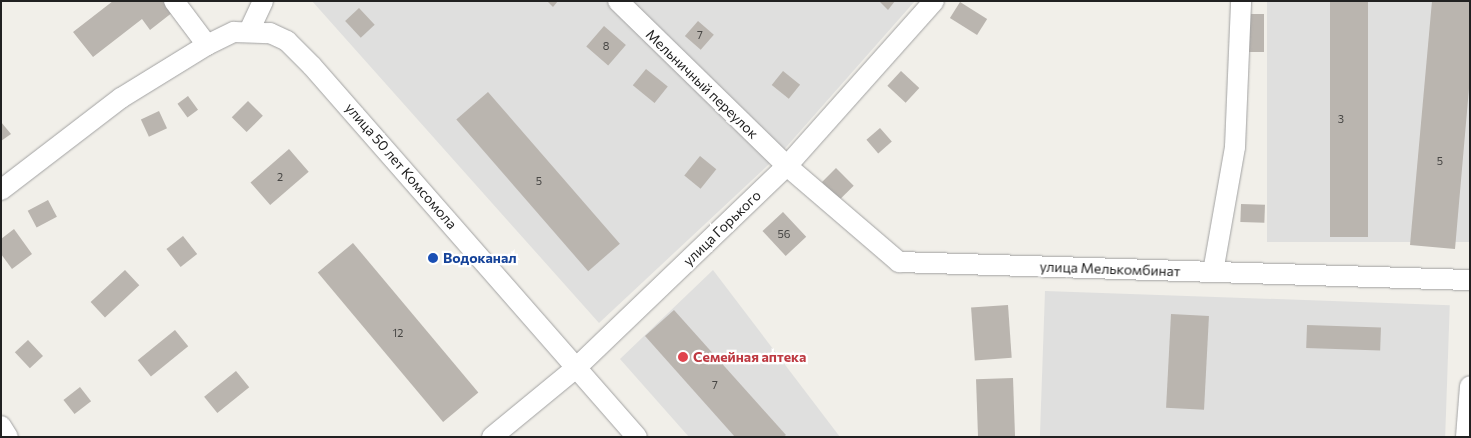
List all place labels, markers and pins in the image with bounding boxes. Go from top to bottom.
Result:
place label: Водоканал [443,250,517,266]
marker: Водоканал [427,252,439,264]
place label: Семейная аптека [693,349,806,365]
marker: Семейная аптека [677,351,689,363]

